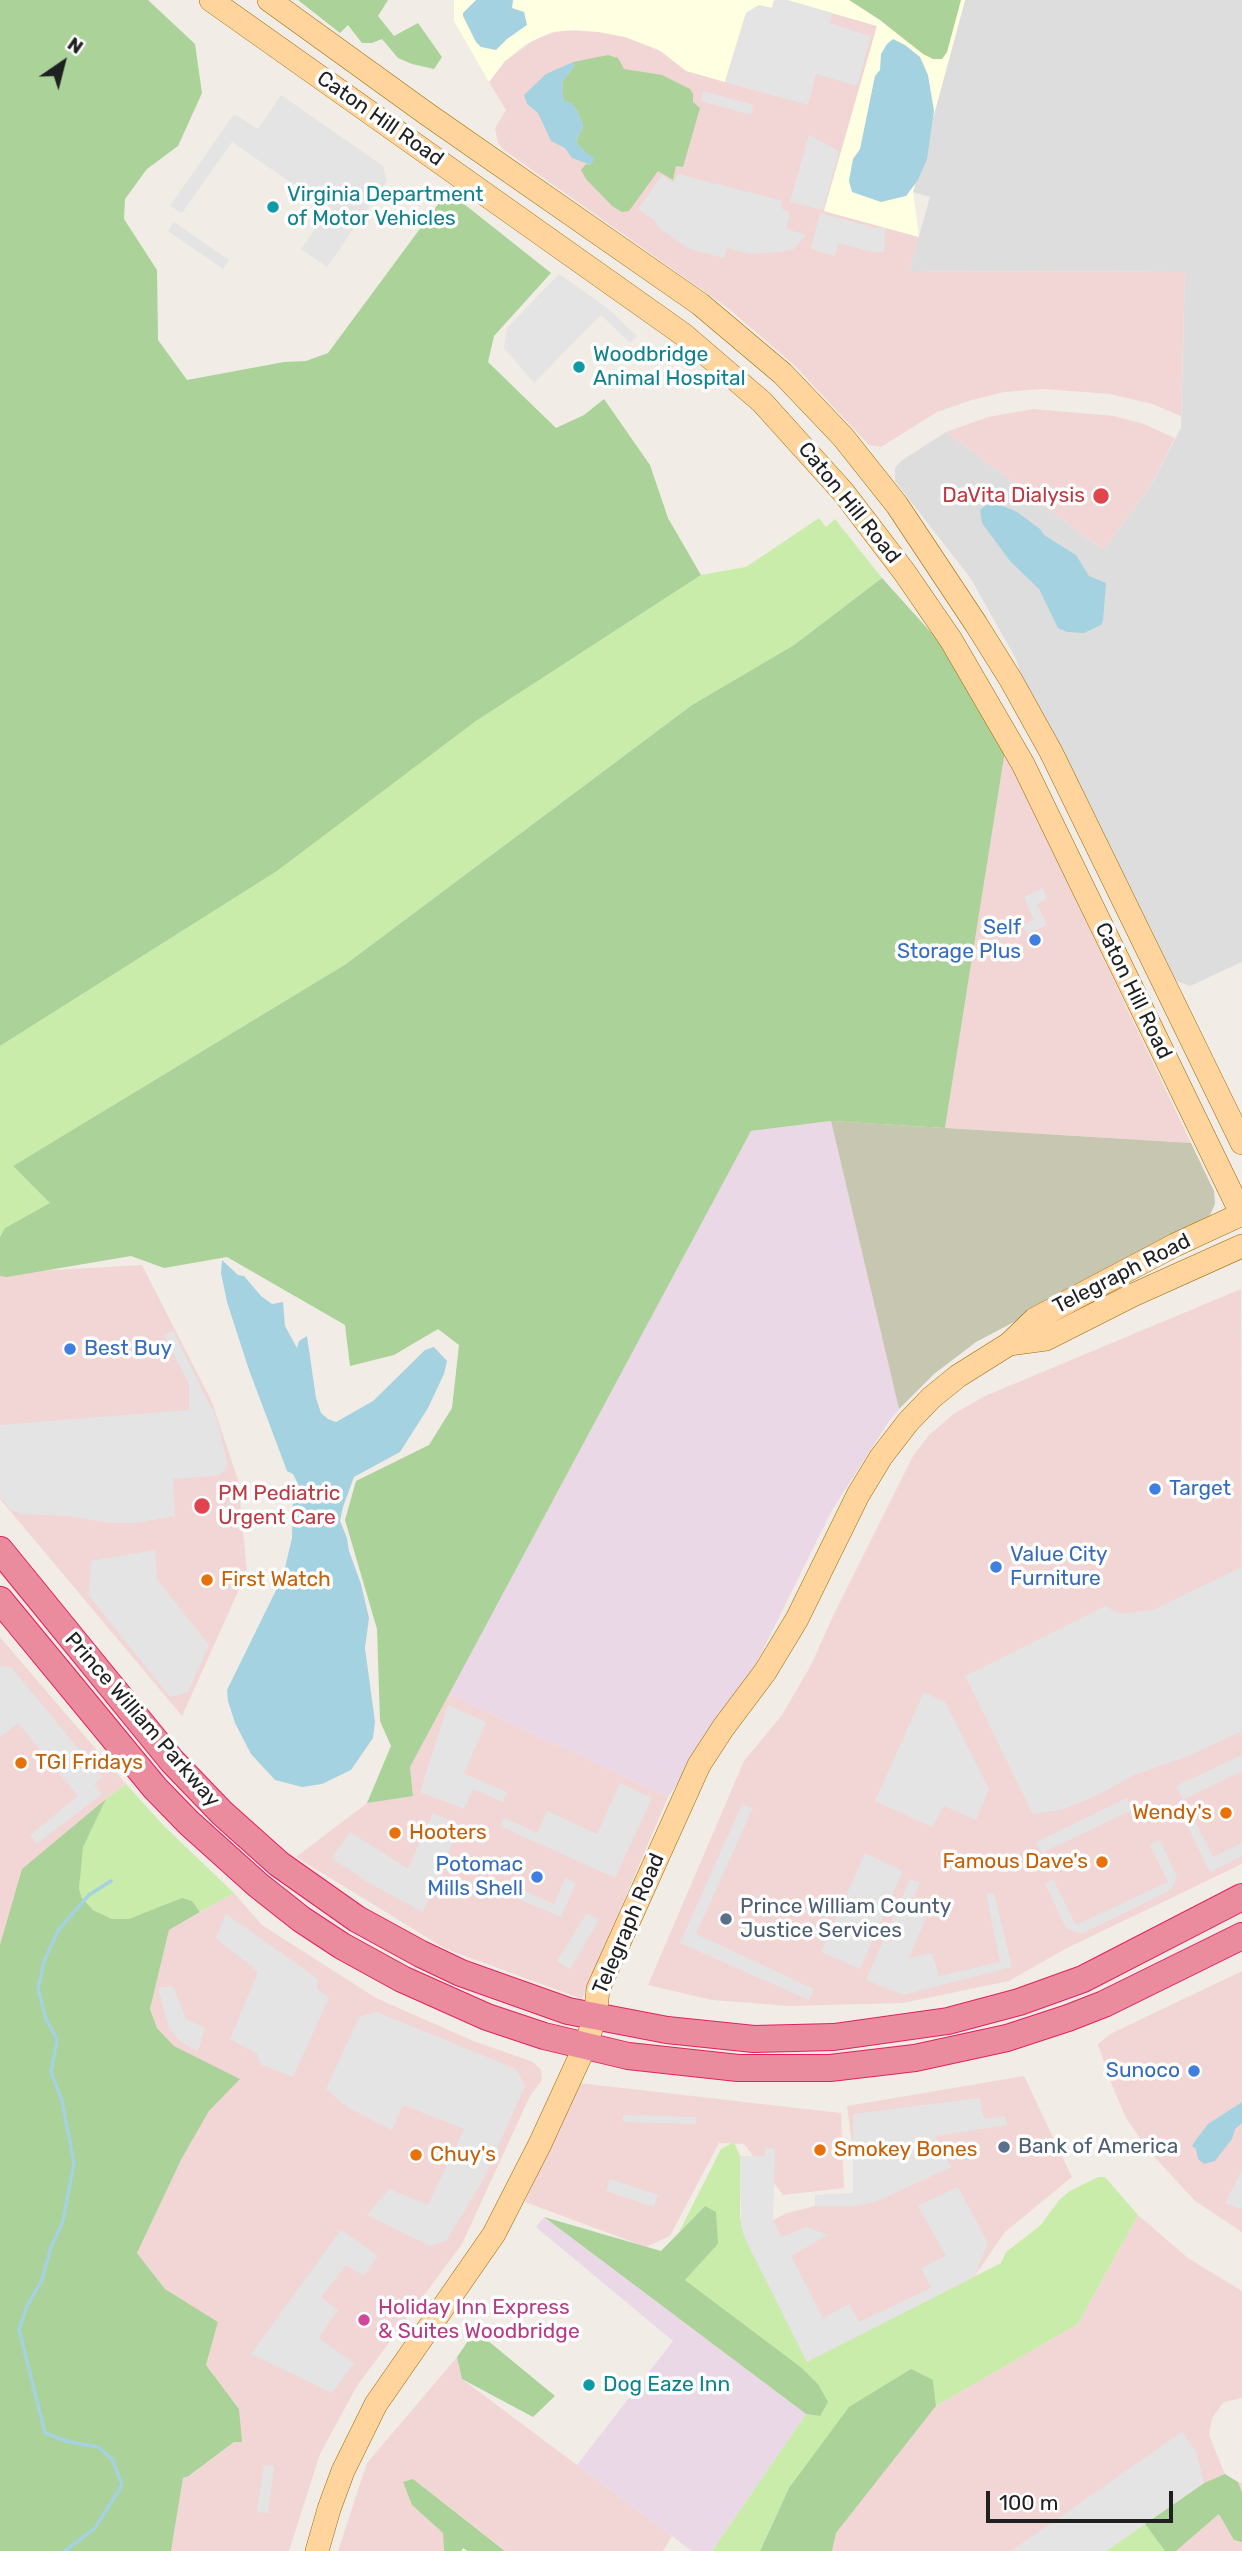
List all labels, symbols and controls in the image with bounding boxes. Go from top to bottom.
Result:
north arrow [28,28,98,98]
text: N [63,32,88,59]
street label: Caton Hill Road [312,66,448,172]
place label: Virginia Department of Motor Vehicles [287,182,483,232]
marker: Virginia Department of Motor Vehicles [265,199,281,215]
place label: Woodbridge Animal Hospital [593,342,746,392]
marker: Woodbridge Animal Hospital [571,359,587,375]
street label: Caton Hill Road [792,437,906,569]
place label: DaVita Dialysis [942,483,1085,509]
marker: DaVita Dialysis [1091,486,1111,506]
place label: Self Storage Plus [897,915,1021,965]
street label: Caton Hill Road [1089,919,1177,1063]
marker: Self Storage Plus [1027,932,1043,948]
street label: Telegraph Road [1049,1229,1195,1319]
place label: Best Buy [84,1336,172,1362]
marker: Best Buy [62,1341,78,1357]
place label: Target [1169,1476,1231,1502]
place label: PM Pediatric Urgent Care [218,1481,340,1531]
marker: Target [1147,1481,1163,1497]
marker: PM Pediatric Urgent Care [192,1496,212,1516]
place label: Value City Furniture [1010,1542,1108,1592]
marker: Value City Furniture [988,1559,1004,1575]
place label: First Watch [221,1567,331,1593]
marker: First Watch [199,1572,215,1588]
street label: Prince William Parkway [59,1627,225,1813]
place label: TGI Fridays [35,1750,143,1776]
marker: TGI Fridays [13,1755,29,1771]
place label: Wendy's [1132,1800,1212,1826]
marker: Wendy's [1218,1805,1234,1821]
place label: Hooters [409,1820,487,1846]
marker: Hooters [387,1825,403,1841]
place label: Famous Dave's [942,1849,1088,1875]
street label: Telegraph Road [588,1850,670,1998]
place label: Potomac Mills Shell [427,1852,523,1902]
marker: Famous Dave's [1094,1854,1110,1870]
marker: Potomac Mills Shell [529,1869,545,1885]
place label: Prince William County Justice Services [740,1894,951,1944]
marker: Prince William County Justice Services [718,1911,734,1927]
place label: Sunoco [1106,2058,1180,2084]
marker: Sunoco [1186,2063,1202,2079]
place label: Bank of America [1018,2134,1178,2160]
place label: Smokey Bones [834,2137,977,2163]
marker: Bank of America [996,2139,1012,2155]
place label: Chuy's [430,2142,496,2168]
marker: Smokey Bones [812,2142,828,2158]
marker: Chuy's [408,2147,424,2163]
place label: Holiday Inn Express & Suites Woodbridge [378,2295,580,2345]
marker: Holiday Inn Express & Suites Woodbridge [356,2312,372,2328]
place label: Dog Eaze Inn [603,2372,730,2398]
marker: Dog Eaze Inn [581,2377,597,2393]
scale bar [990,2478,1177,2522]
text: 100 m [999,2490,1058,2515]

